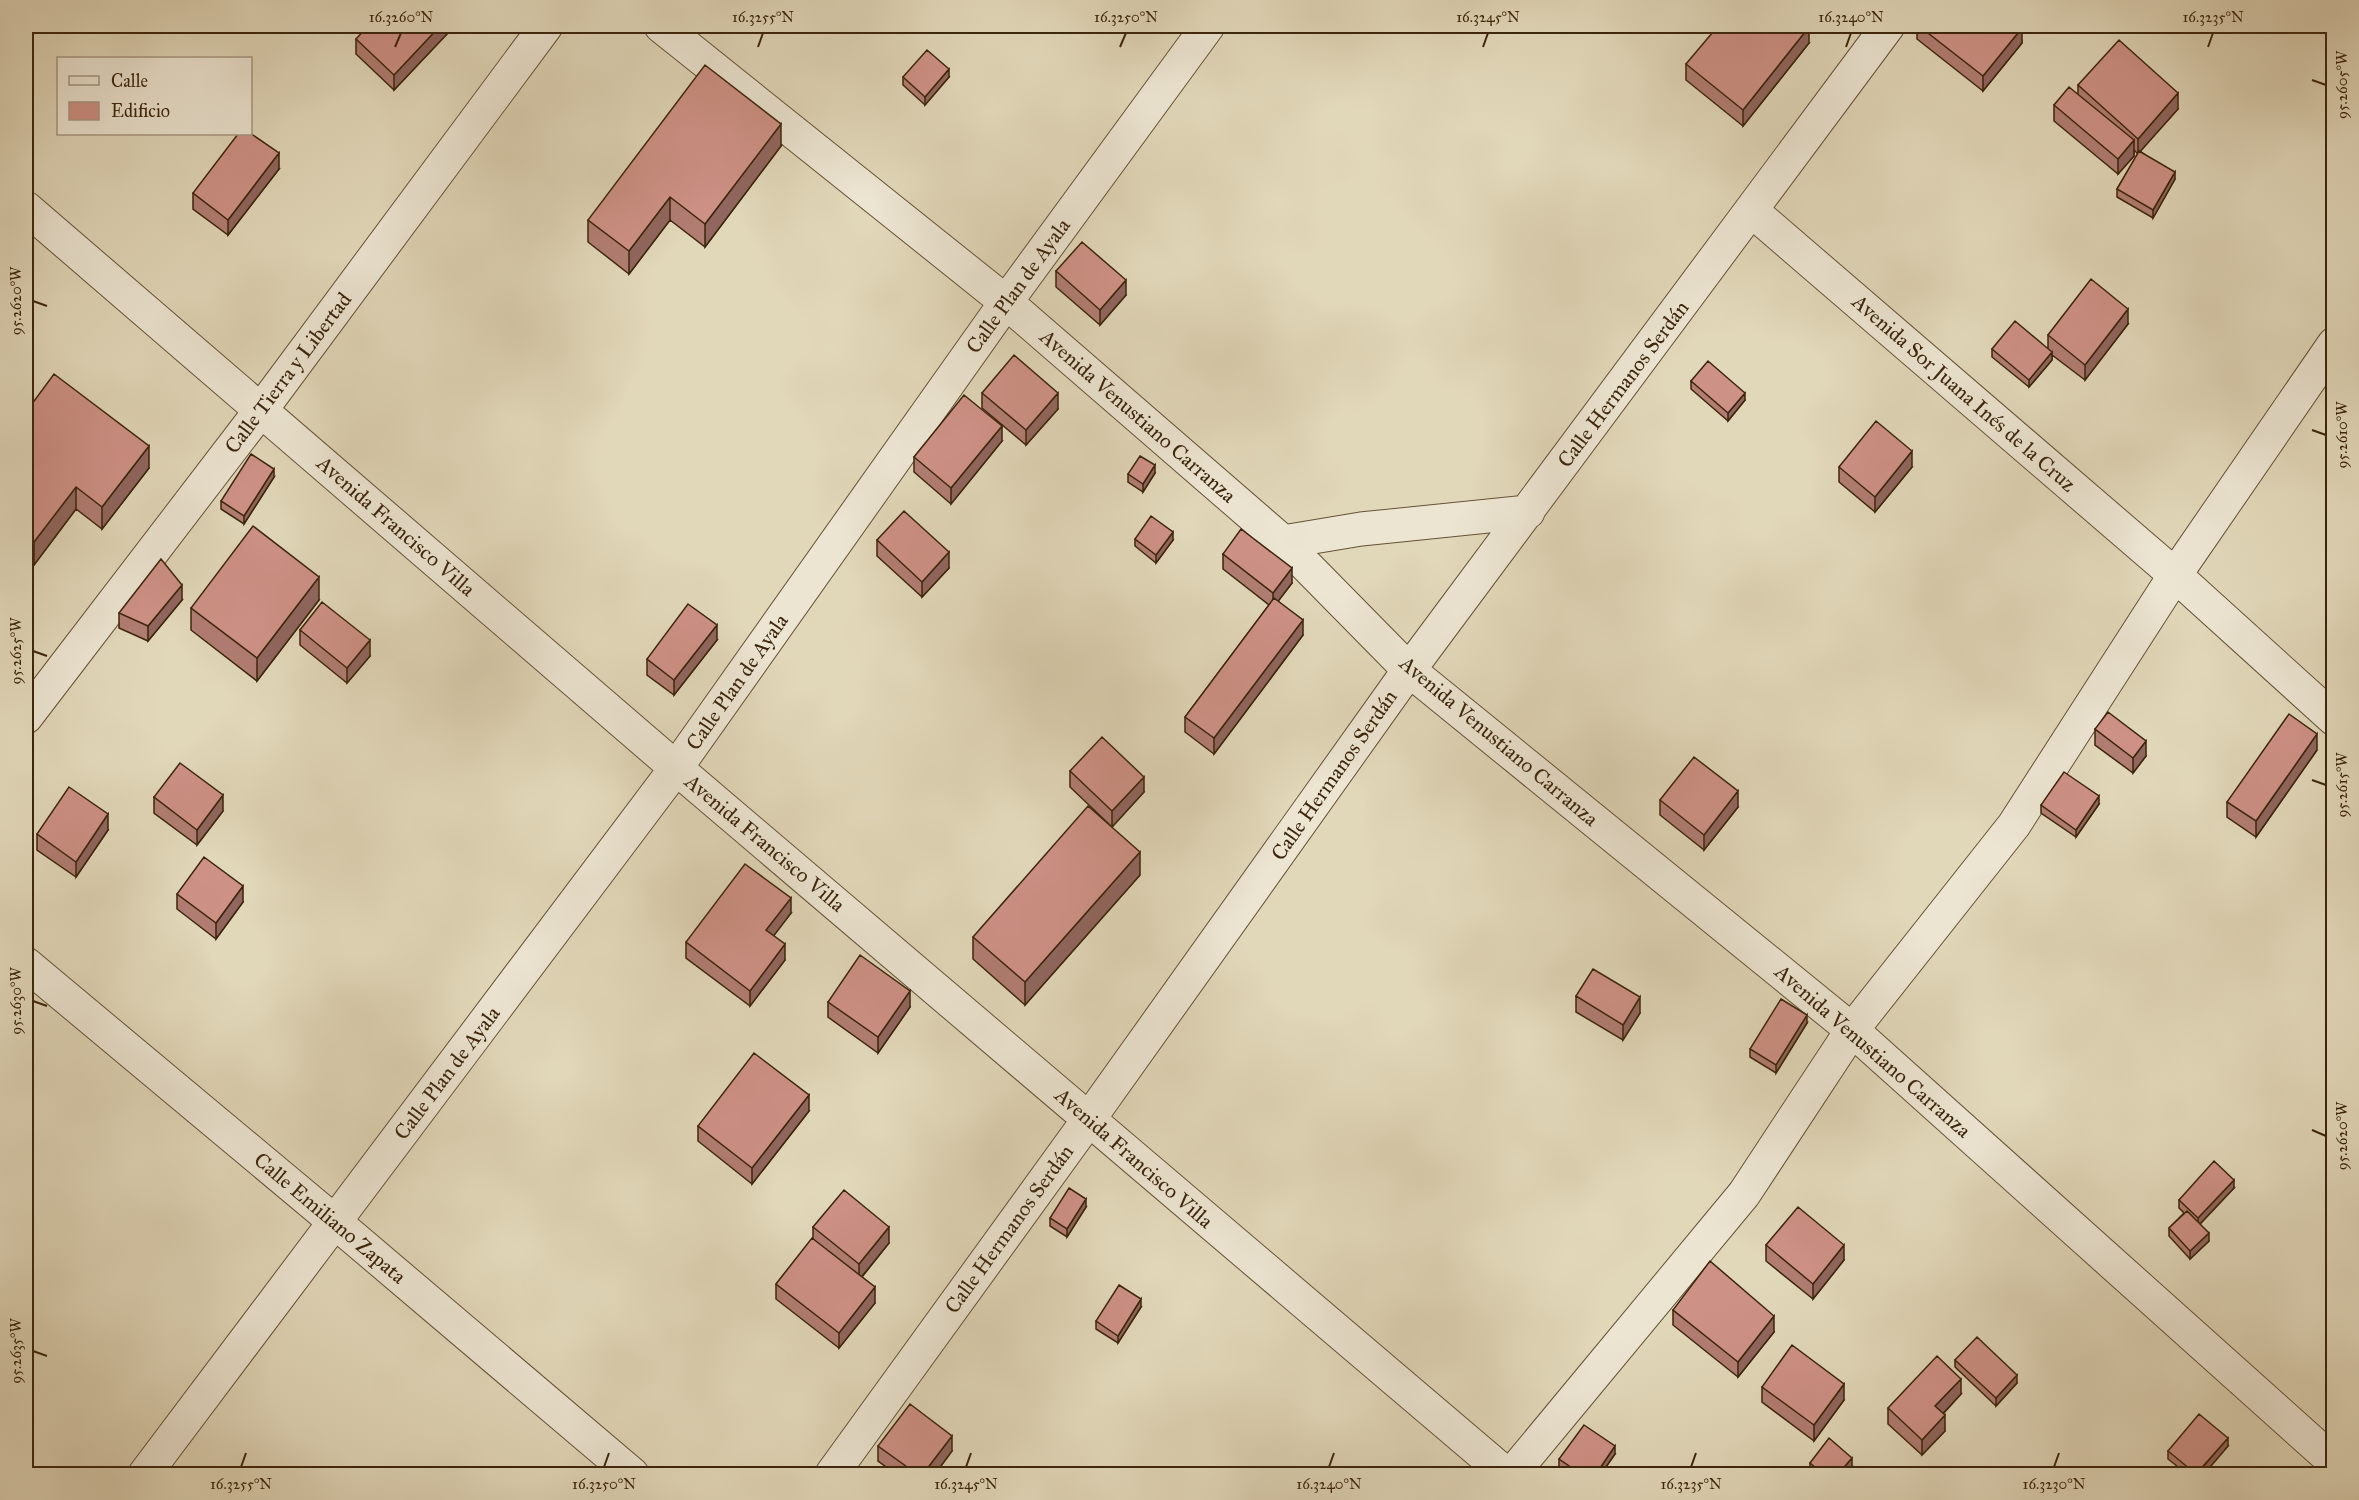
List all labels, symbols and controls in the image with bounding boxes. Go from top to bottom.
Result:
text: 16.3260°N [369,8,434,26]
text: 16.3255°N [732,8,794,26]
text: 16.3250°N [1094,8,1158,26]
text: 16.3245°N [1456,8,1520,26]
text: 16.3240°N [1818,8,1884,26]
text: 16.3235°N [2182,8,2244,26]
text: 95.2605°W [2333,50,2351,119]
legend [57,57,252,135]
text: Calle [111,70,148,92]
text: Edificio [111,100,170,122]
street label: Calle Plan de Ayala [960,213,1076,359]
text: 95.2620°W [7,266,25,335]
street label: Calle Tierra y Libertad [219,287,357,459]
street label: Avenida Sor Juana Inés de la Cruz [1846,288,2082,498]
street label: Calle Hermanos Serdán [1552,295,1694,473]
street label: Avenida Venustiano Carranza [1034,323,1241,508]
text: 95.2610°W [2333,401,2351,469]
street label: Avenida Francisco Villa [311,450,481,602]
street label: Calle Plan de Ayala [680,609,794,755]
text: 95.2625°W [7,617,25,684]
street label: Avenida Venustiano Carranza [1394,650,1604,832]
street label: Calle Hermanos Serdán [1265,685,1403,865]
text: 95.2615°W [2333,752,2351,818]
street label: Avenida Francisco Villa [679,768,851,918]
street label: Avenida Venustiano Carranza [1769,958,1976,1143]
text: 95.2630°W [7,967,25,1035]
street label: Calle Plan de Ayala [388,1001,506,1145]
street label: Avenida Francisco Villa [1049,1082,1219,1234]
text: 95.2620°W [2333,1101,2351,1170]
street label: Calle Hermanos Serdán [939,1139,1079,1319]
street label: Calle Emiliano Zapata [249,1147,412,1289]
text: 95.2635°W [7,1317,25,1384]
text: 16.3255°N [210,1475,272,1493]
text: 16.3250°N [572,1475,636,1493]
text: 16.3245°N [934,1475,998,1493]
text: 16.3240°N [1296,1475,1362,1493]
text: 16.3235°N [1660,1475,1722,1493]
text: 16.3230°N [2023,1475,2086,1493]

